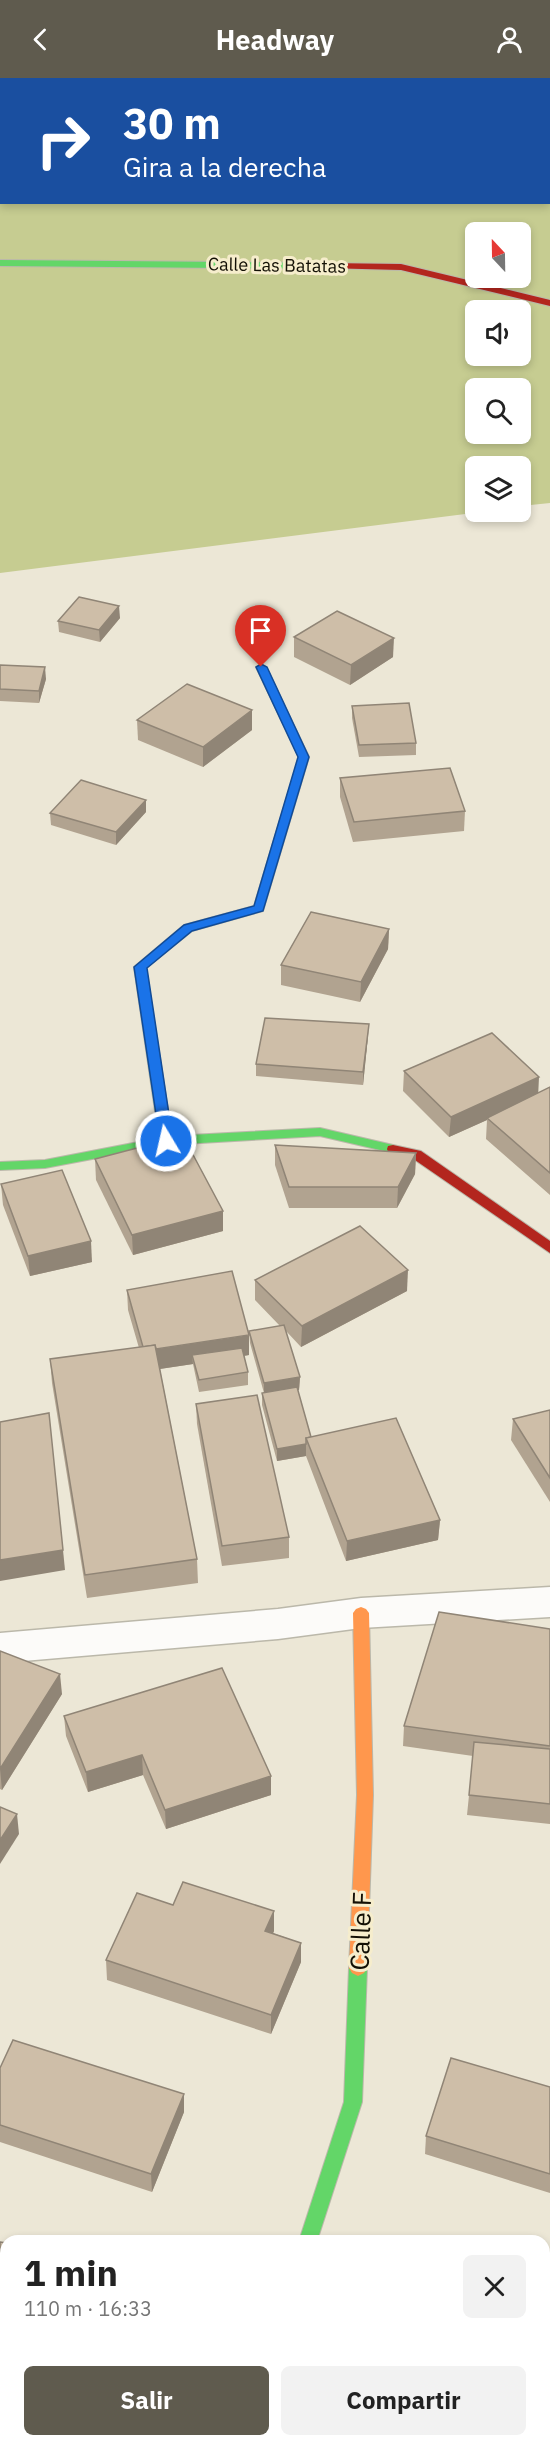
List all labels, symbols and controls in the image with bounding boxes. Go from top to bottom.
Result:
text: Headway [216,22,334,57]
icon: back [24,23,57,56]
icon: person [493,23,526,56]
text: 30 m [123,96,221,151]
icon: right [24,102,102,180]
text: Gira a la derecha [123,149,326,184]
north arrow [465,222,531,288]
map controls [465,222,531,522]
street label: Calle Las Batatas [208,252,346,278]
button: sound [465,300,531,366]
button: search [465,378,531,444]
button: layers [465,456,531,522]
pin [235,605,286,667]
icon: arrive [244,614,277,647]
position arrow [134,1109,198,1173]
street label: Calle F [342,1891,378,1971]
text: 1 min [24,2249,118,2296]
button: close [463,2255,526,2318]
text: 110 m · 16:33 [24,2295,152,2322]
button: Salir [24,2366,269,2435]
button: Compartir [281,2366,526,2435]

